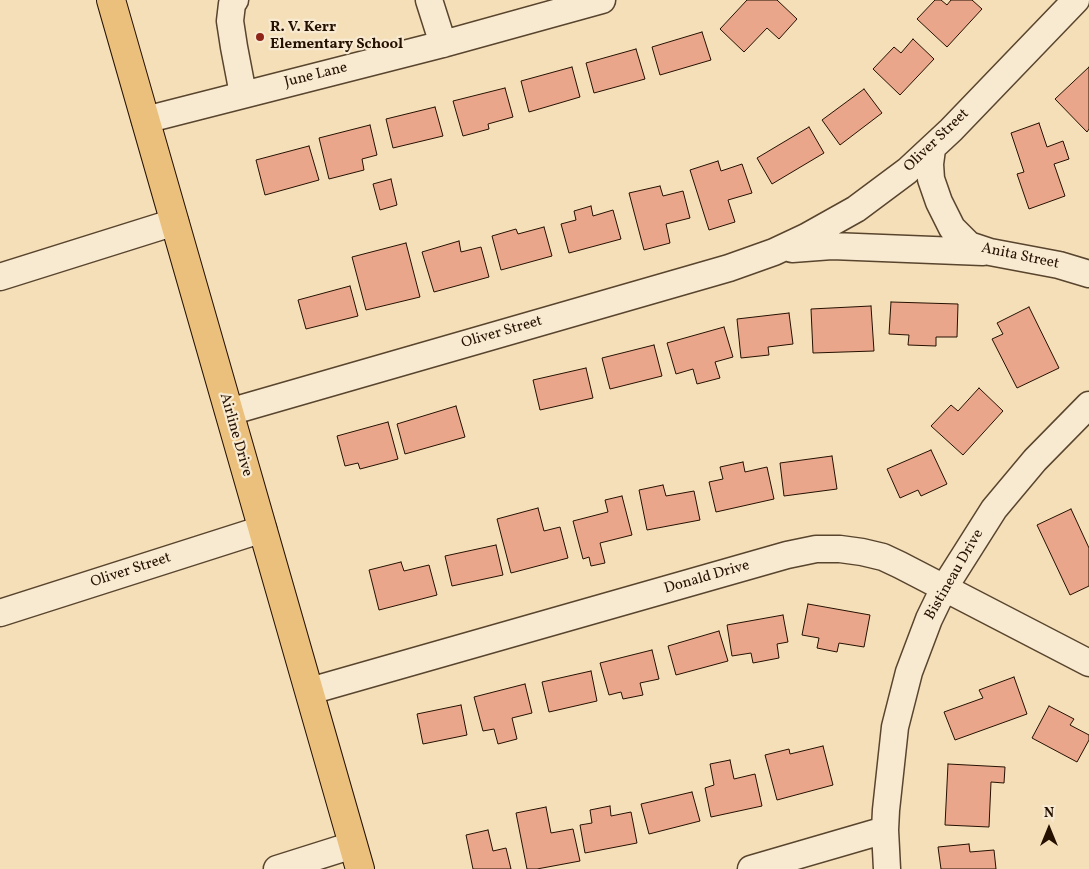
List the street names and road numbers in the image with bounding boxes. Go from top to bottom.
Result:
street label: June Lane [283,59,349,93]
street label: Oliver Street [901,106,973,176]
street label: Anita Street [979,240,1061,274]
street label: Oliver Street [459,313,545,353]
street label: Airline Drive [214,391,256,479]
street label: Bistineau Drive [922,526,988,624]
street label: Oliver Street [89,550,173,592]
street label: Donald Drive [662,557,752,599]

